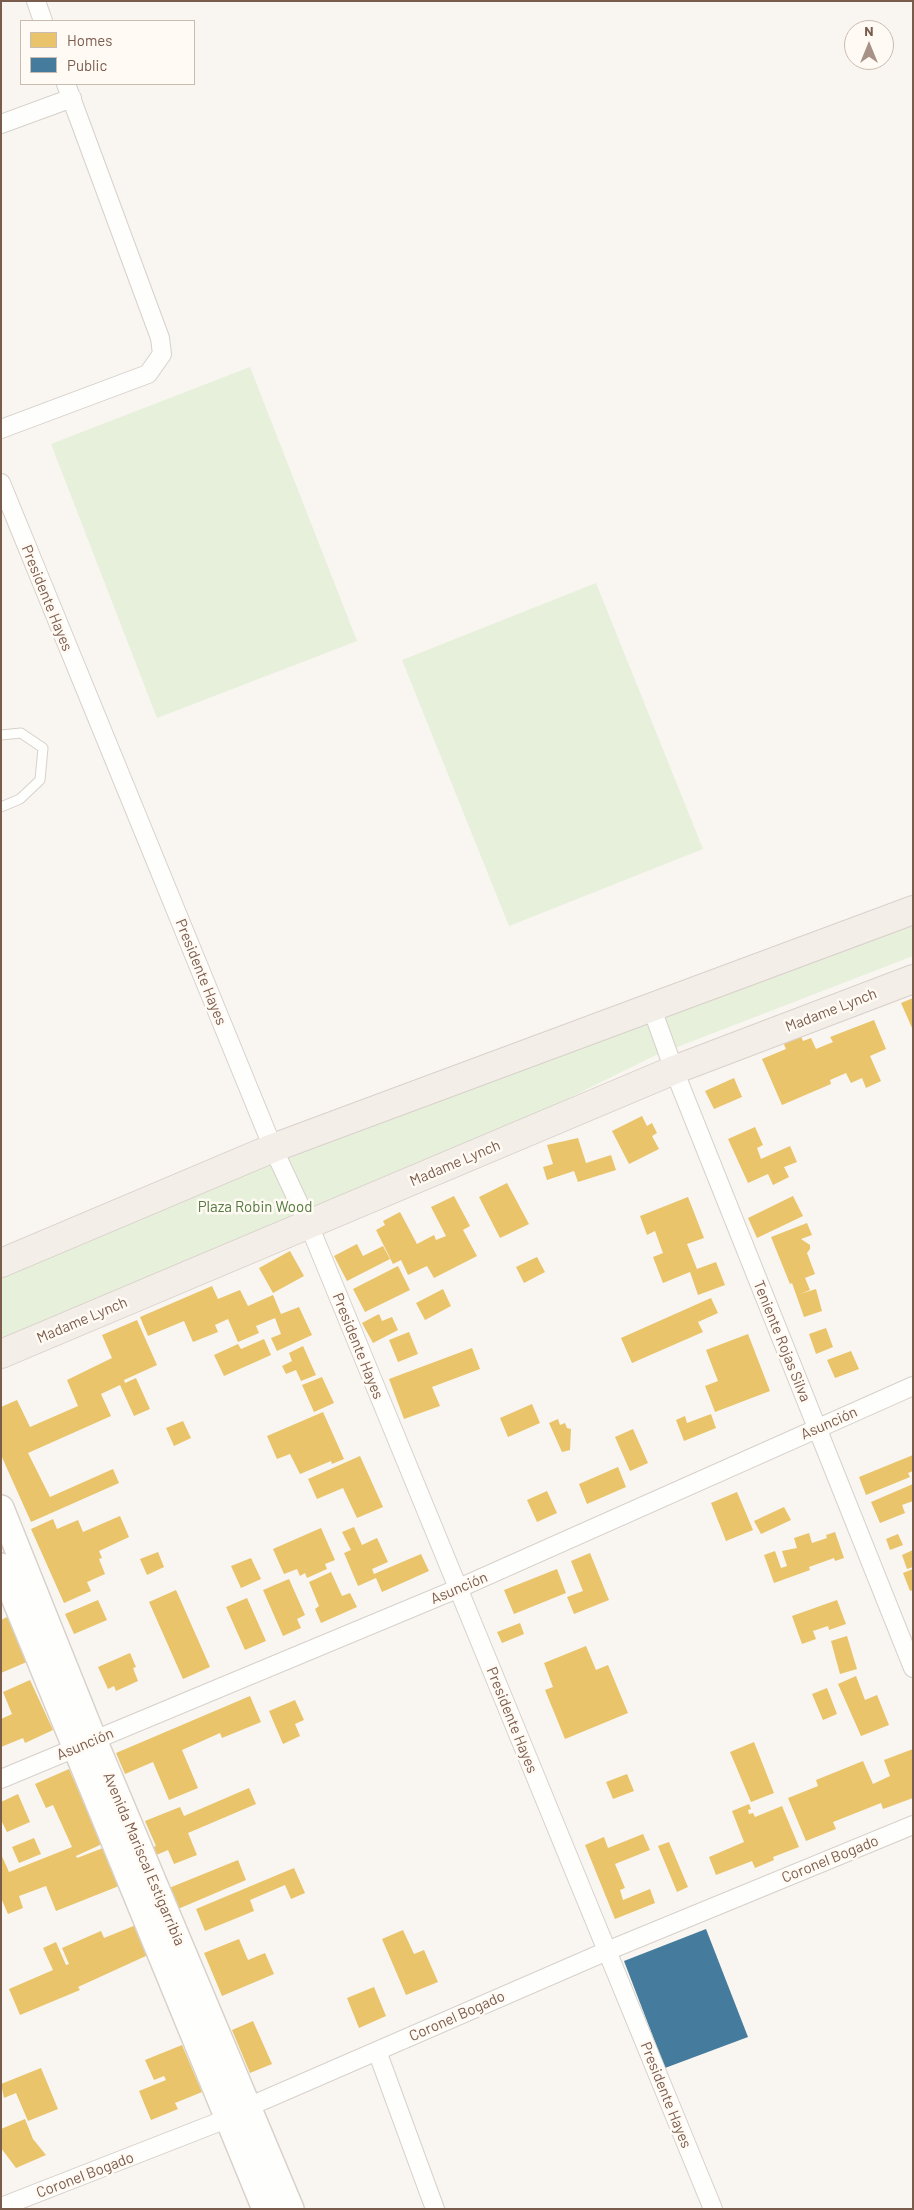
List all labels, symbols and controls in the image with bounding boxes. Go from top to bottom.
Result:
legend [20,20,195,85]
north arrow [844,20,894,70]
text: N [864,22,874,39]
text: Homes [67,31,112,49]
text: Public [67,56,107,74]
street label: Presidente Hayes [18,542,76,654]
street label: Presidente Hayes [172,916,230,1028]
street label: Madame Lynch [783,984,879,1036]
street label: Madame Lynch [407,1136,503,1190]
park label: Plaza Robin Wood [198,1198,312,1216]
street label: Teniente Rojas Silva [749,1278,815,1404]
street label: Presidente Hayes [329,1290,387,1402]
street label: Madame Lynch [34,1293,130,1347]
street label: Asunción [798,1403,860,1443]
street label: Asunción [428,1568,490,1608]
street label: Presidente Hayes [483,1664,541,1776]
street label: Asunción [54,1724,116,1764]
street label: Avenida Mariscal Estigarribia [99,1770,189,1948]
street label: Coronel Bogado [779,1831,881,1887]
street label: Coronel Bogado [406,1987,508,2045]
street label: Presidente Hayes [637,2039,695,2151]
street label: Coronel Bogado [34,2148,136,2202]

